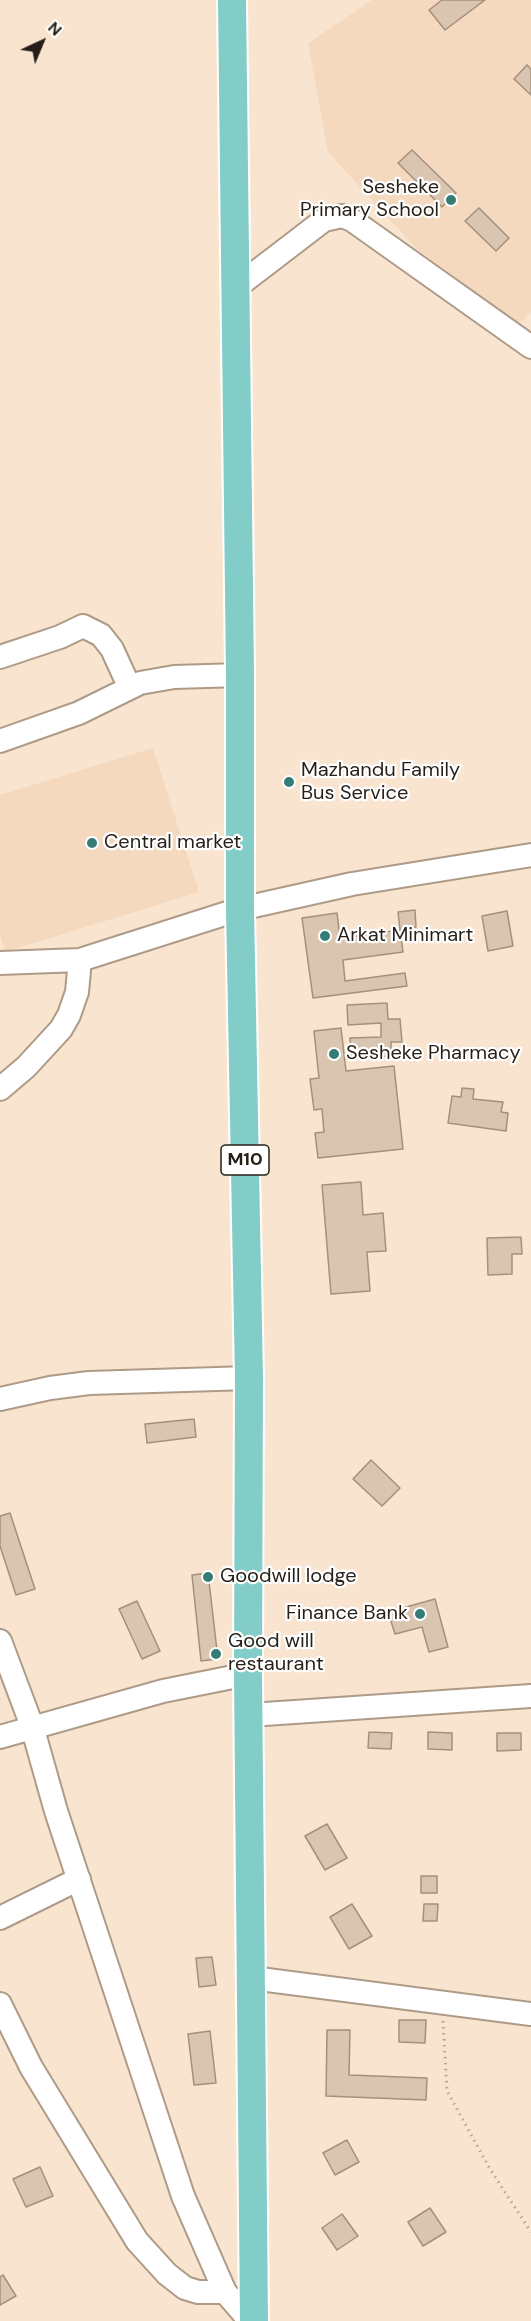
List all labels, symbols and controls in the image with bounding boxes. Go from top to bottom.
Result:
north arrow [12,12,72,72]
text: N [43,17,66,40]
place label: Sesheke Primary School [300,176,439,223]
marker: Sesheke Primary School [444,193,458,207]
place label: Mazhandu Family Bus Service [301,759,460,806]
marker: Mazhandu Family Bus Service [282,775,296,789]
place label: Central market [104,831,241,855]
marker: Central market [85,836,99,850]
place label: Arkat Minimart [337,924,473,948]
marker: Arkat Minimart [318,929,332,943]
place label: Sesheke Pharmacy [346,1042,521,1066]
marker: Sesheke Pharmacy [327,1047,341,1061]
road number: M10 [221,1145,269,1175]
place label: Goodwill lodge [220,1565,357,1589]
marker: Goodwill lodge [201,1570,215,1584]
place label: Finance Bank [286,1602,408,1626]
marker: Finance Bank [413,1607,427,1621]
place label: Good will restaurant [228,1630,324,1677]
marker: Good will restaurant [209,1647,223,1661]

